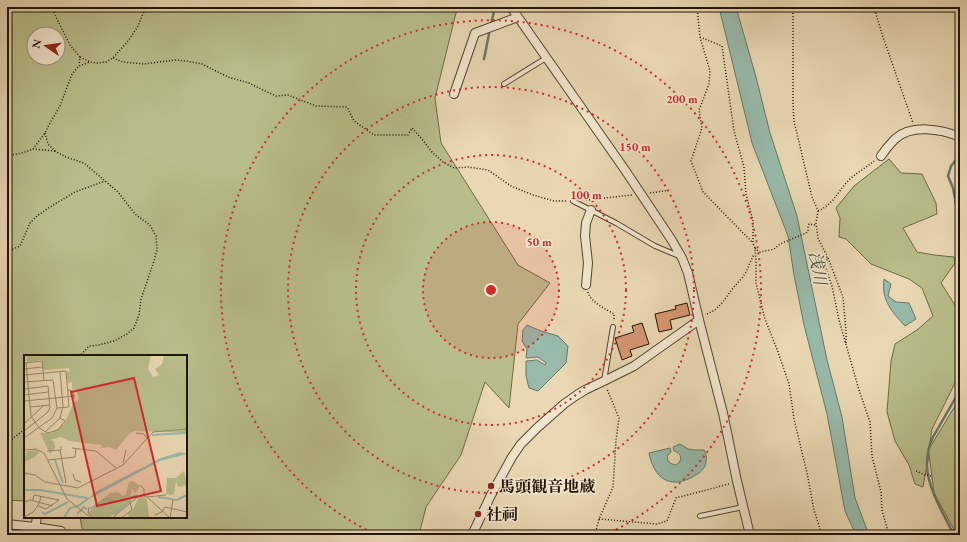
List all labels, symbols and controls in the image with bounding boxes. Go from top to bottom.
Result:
north arrow [26,26,66,66]
text: N [28,38,44,50]
text: 200 m [666,91,698,107]
text: 150 m [619,139,651,155]
text: 100 m [570,187,602,203]
text: 50 m [526,234,552,250]
water label: 浅川 [804,249,832,289]
centre of rings [484,283,498,297]
inset map [24,355,187,518]
place label: 馬頭観音地蔵 [499,476,595,497]
marker: 馬頭観音地蔵 [486,481,496,491]
place label: 社祠 [486,504,518,525]
marker: 社祠 [473,509,483,519]

